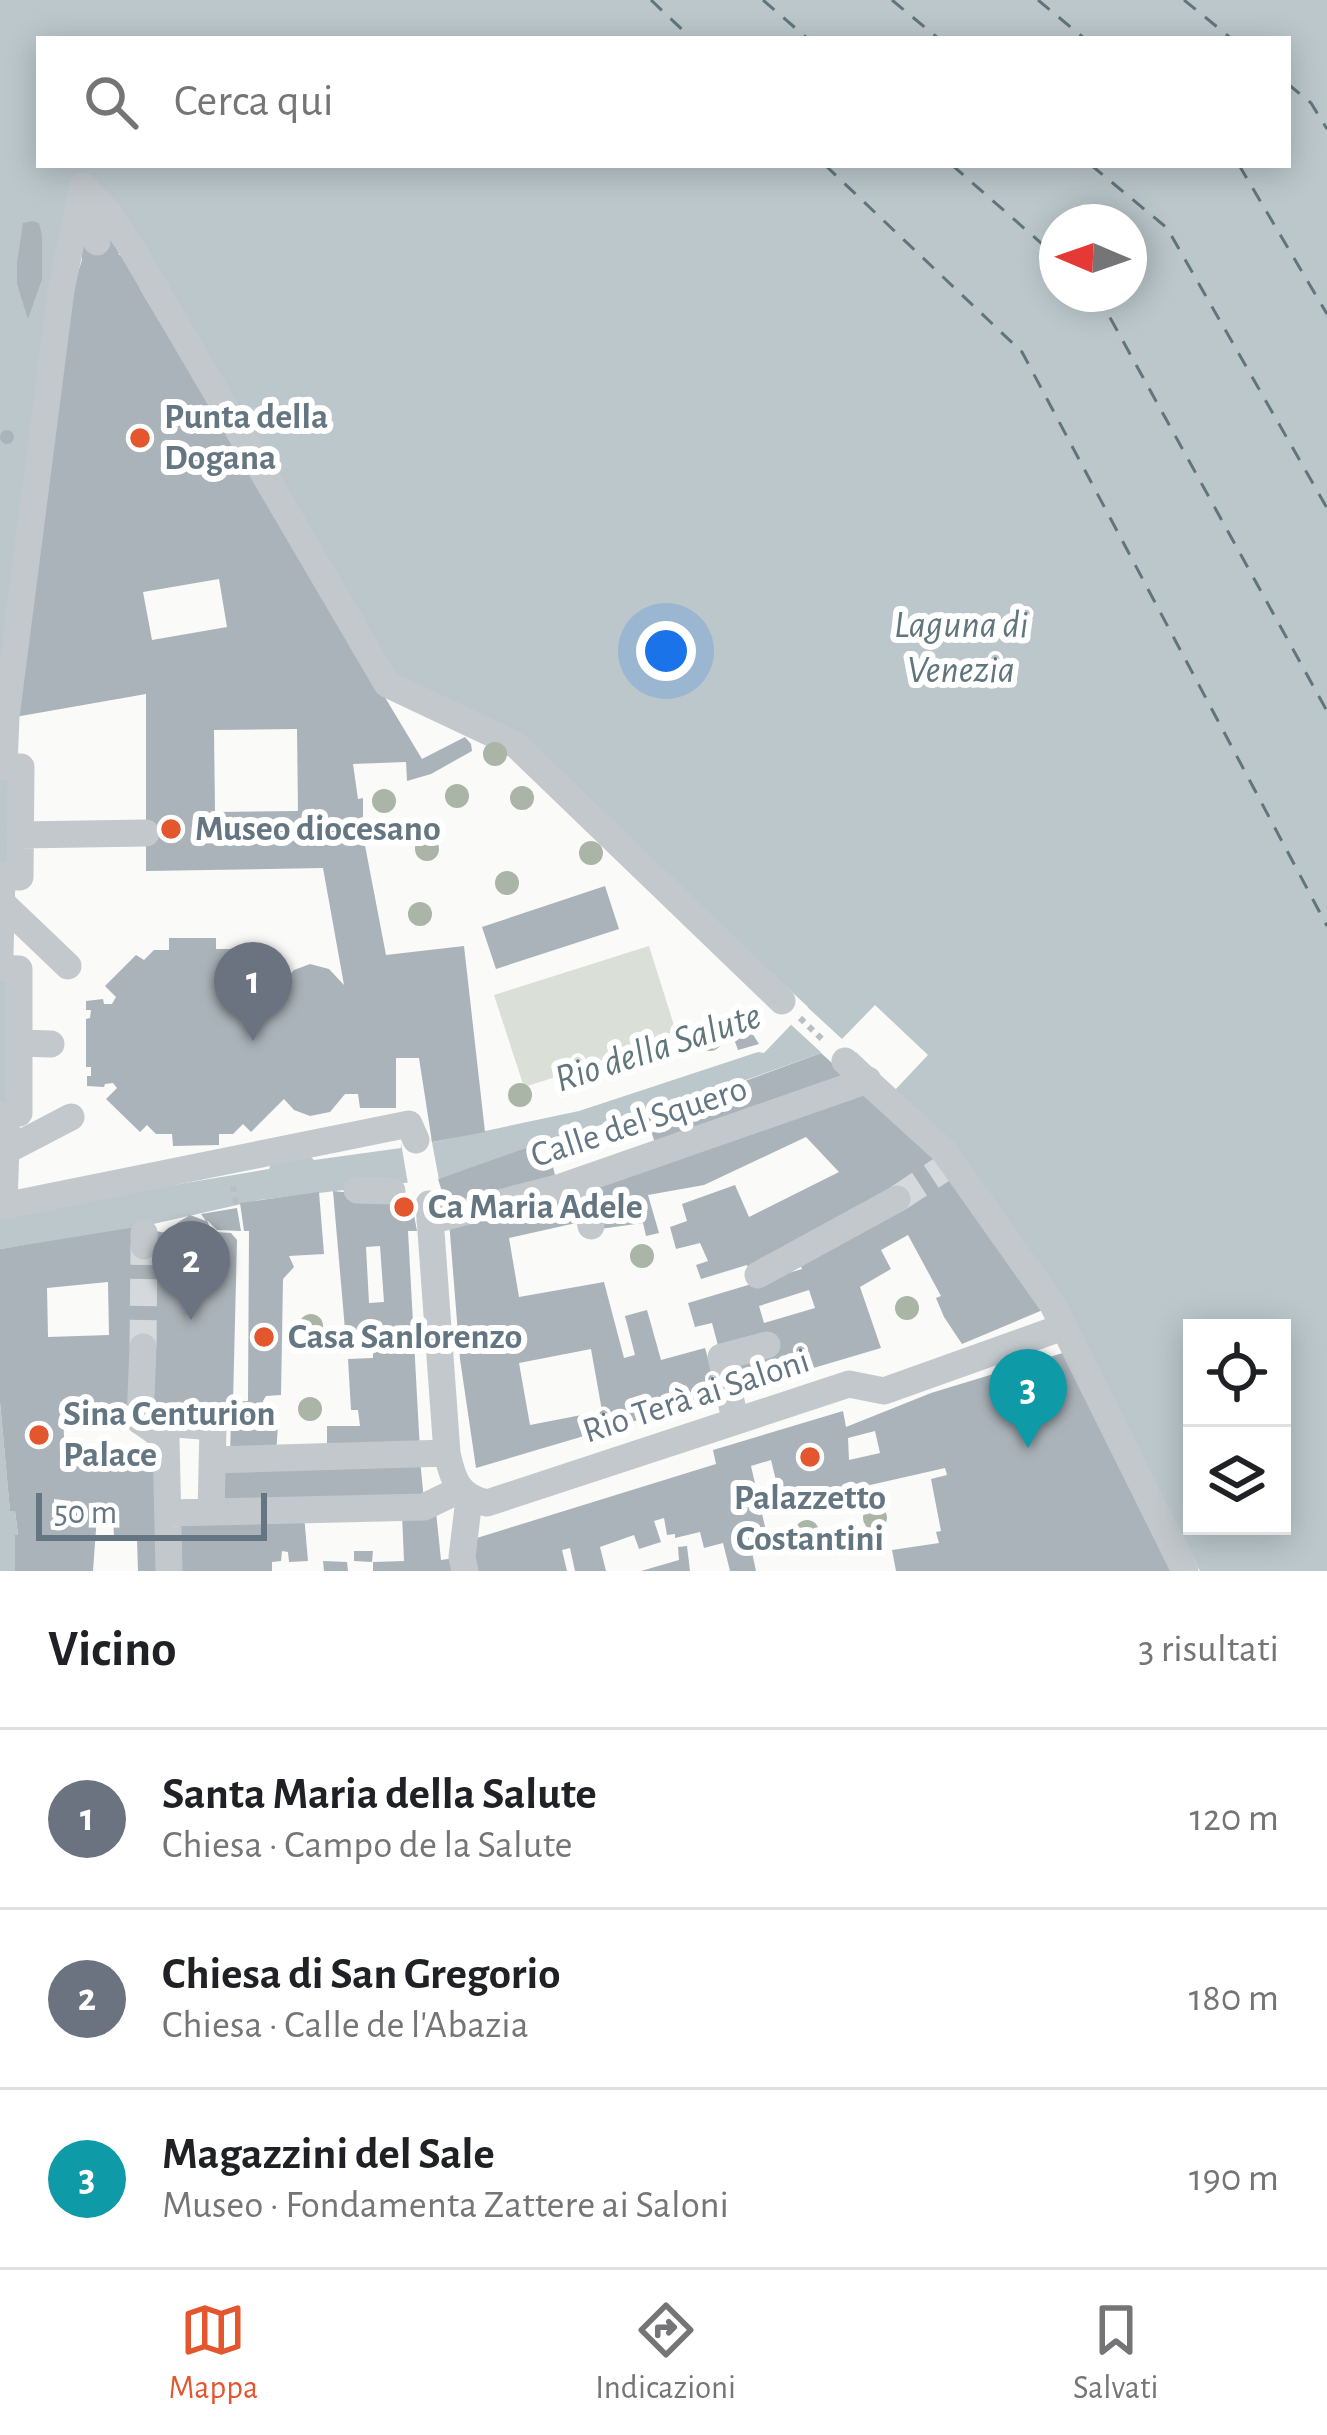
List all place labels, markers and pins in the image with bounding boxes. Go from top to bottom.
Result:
place label: Punta della Dogana [164,399,328,476]
marker: Punta della Dogana [127,425,153,451]
place label: Museo diocesano [195,811,441,847]
marker: Museo diocesano [158,816,184,842]
pin: 1 [214,942,292,1041]
place label: Ca Maria Adele [428,1189,643,1225]
marker: Ca Maria Adele [391,1194,417,1220]
pin: 2 [152,1221,230,1320]
place label: Casa Sanlorenzo [288,1319,522,1355]
marker: Casa Sanlorenzo [251,1324,277,1350]
pin: 3 [989,1349,1067,1448]
place label: Sina Centurion Palace [63,1396,275,1473]
marker: Sina Centurion Palace [26,1422,52,1448]
marker: Palazzetto Costantini [797,1444,823,1470]
place label: Palazzetto Costantini [734,1480,886,1557]

